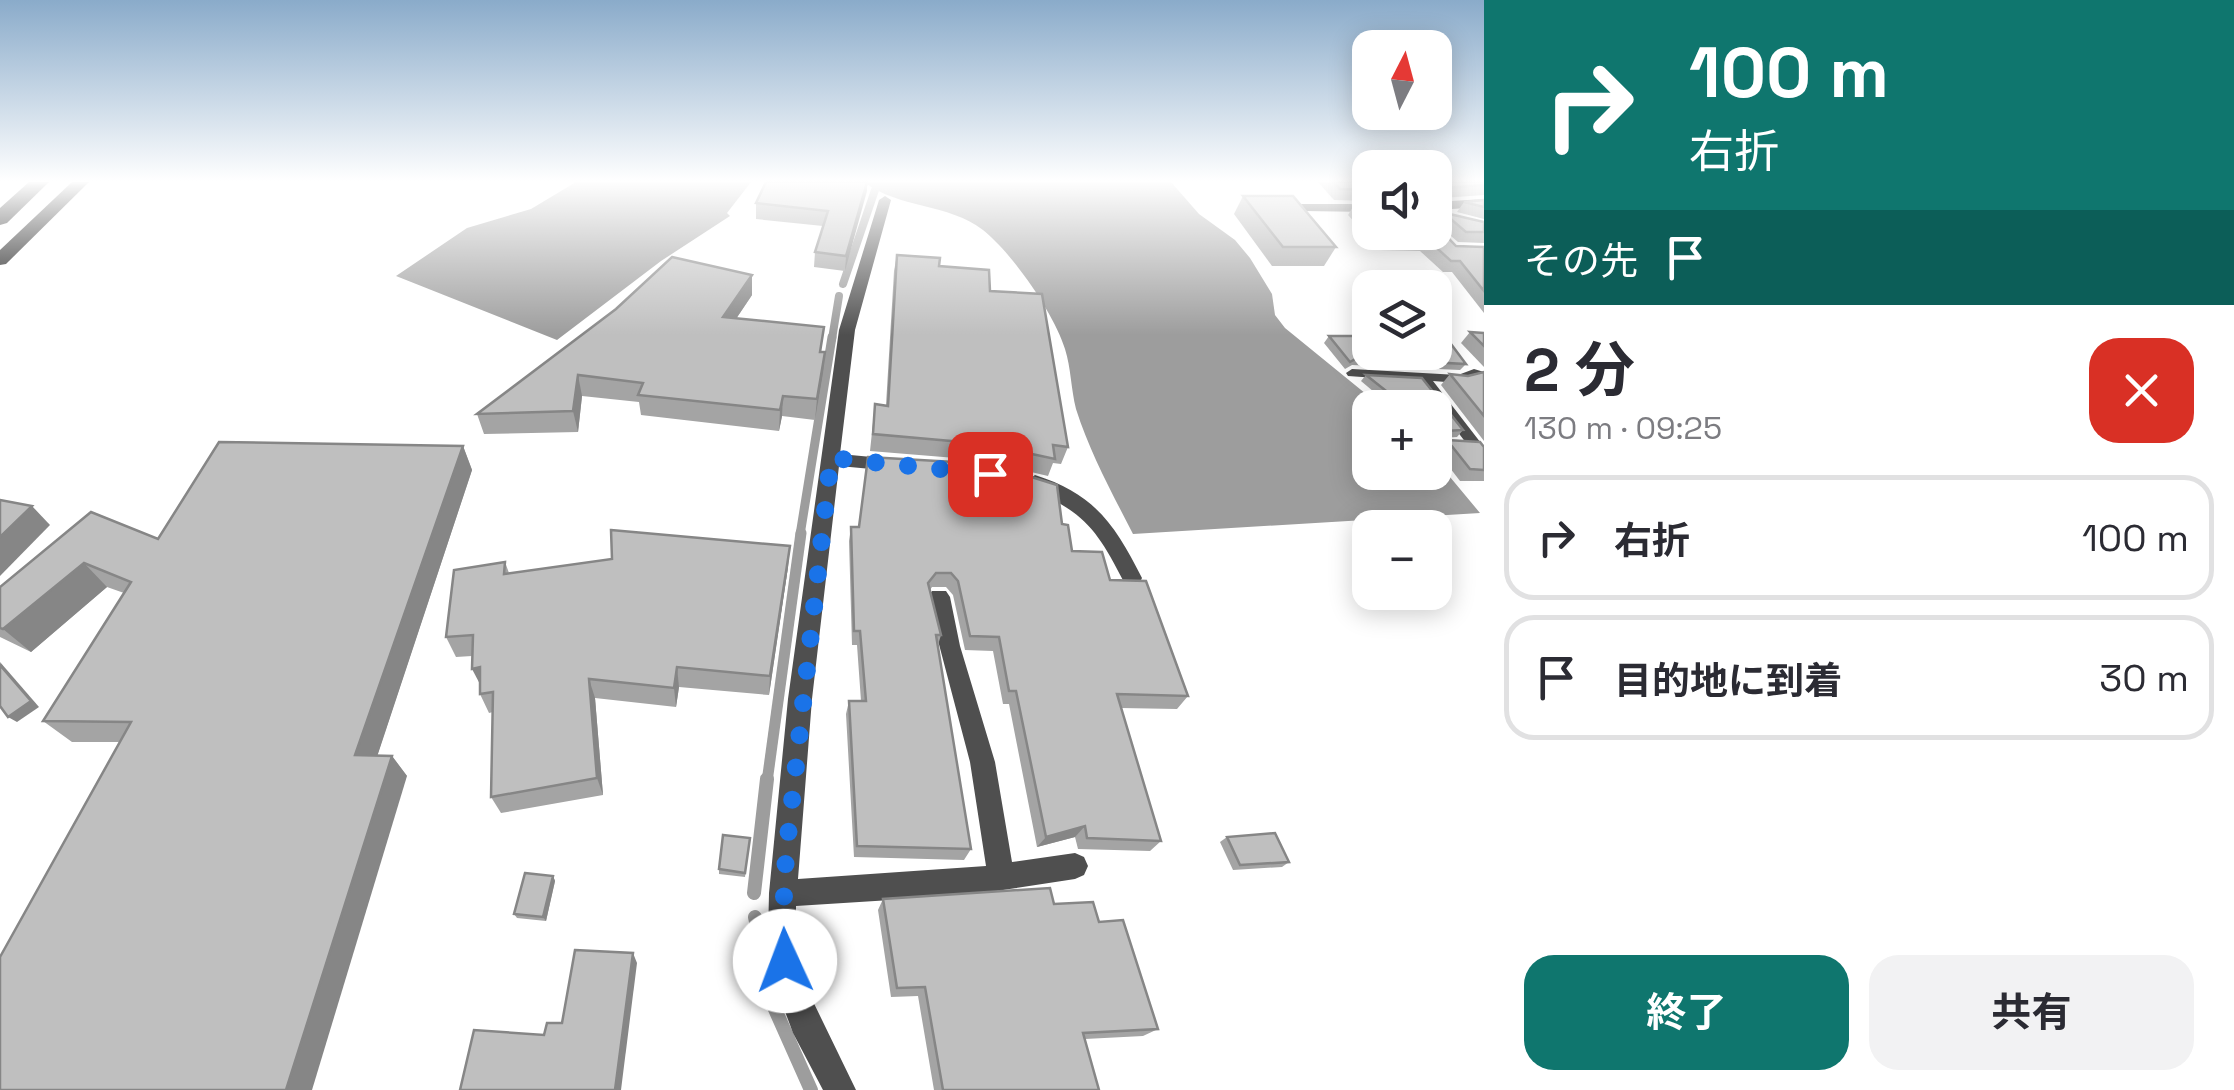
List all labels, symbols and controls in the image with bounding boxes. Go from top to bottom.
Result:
text: 100 m [1689,28,1889,117]
north arrow [1352,30,1452,130]
map controls [1352,30,1452,610]
icon: right [1524,40,1654,170]
text: 右折 [1689,123,1779,180]
button: sound [1352,150,1452,250]
icon: arrive [1658,230,1713,285]
text: その先 [1524,237,1638,285]
button: layers [1352,270,1452,370]
text: 2 分 [1524,332,1635,409]
button: close [2089,338,2194,443]
button: + [1352,390,1452,490]
text: 130 m · 09:25 [1524,408,1722,448]
pin [948,432,1033,517]
icon: arrive [963,447,1018,502]
button: − [1352,510,1452,610]
icon: right [1529,510,1584,565]
text: 100 m [2082,514,2189,562]
text: 右折 [1614,517,1690,565]
icon: arrive [1529,650,1584,705]
text: 30 m [2099,654,2189,702]
text: 目的地に到着 [1614,657,1842,705]
position arrow [733,909,837,1013]
button: 終了 [1524,955,1849,1070]
button: 共有 [1869,955,2194,1070]

